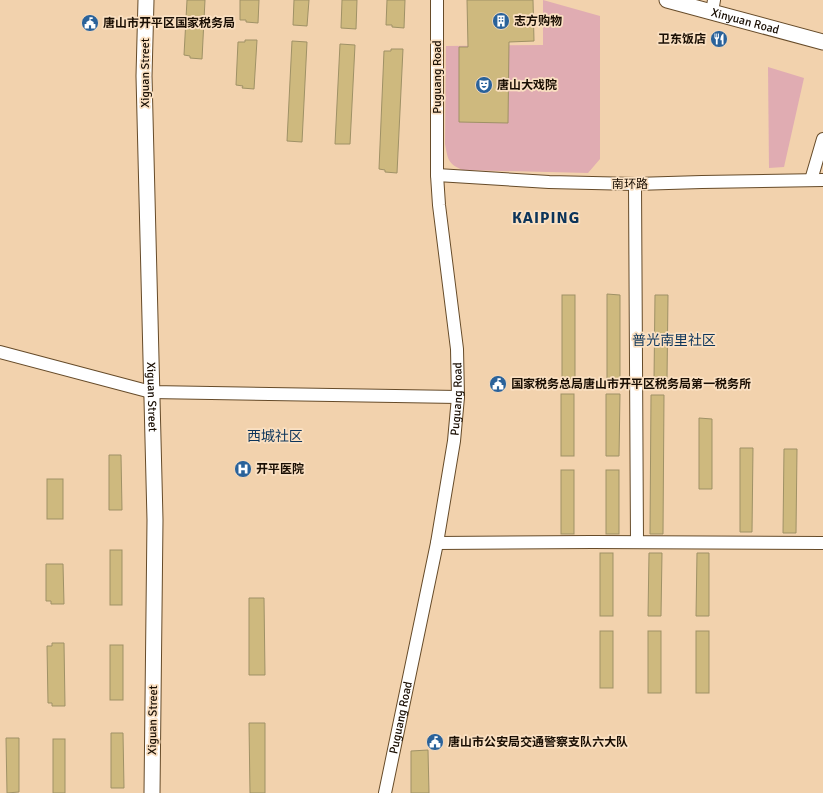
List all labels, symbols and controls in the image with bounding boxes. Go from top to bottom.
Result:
street label: Xinyuan Road [710,5,781,37]
building icon: 志方购物 [491,11,511,31]
public building icon: 唐山市开平区国家税务局 [80,13,100,33]
place label: 志方购物 [514,14,562,29]
place label: 唐山市开平区国家税务局 [103,16,235,31]
restaurant icon: 卫东饭店 [709,29,729,49]
place label: 卫东饭店 [658,32,706,47]
street label: Xiguan Street [138,38,153,108]
street label: Puguang Road [430,40,445,114]
theatre icon: 唐山大戏院 [474,75,494,95]
place label: 唐山大戏院 [497,78,557,93]
street label: 南环路 [612,177,648,192]
district label: KAIPING [512,208,580,228]
district label: 普光南里社区 [632,332,716,349]
street label: Xiguan Street [144,362,160,432]
street label: Puguang Road [447,362,465,436]
public building icon: 国家税务总局唐山市开平区税务局第一税务所 [488,374,508,394]
place label: 国家税务总局唐山市开平区税务局第一税务所 [511,377,751,392]
district label: 西城社区 [247,428,303,445]
hospital icon: 开平医院 [233,459,253,479]
place label: 开平医院 [256,462,304,477]
street label: Puguang Road [386,680,416,755]
street label: Xiguan Street [145,685,161,755]
public building icon: 唐山市公安局交通警察支队六大队 [425,732,445,752]
place label: 唐山市公安局交通警察支队六大队 [448,735,628,750]

